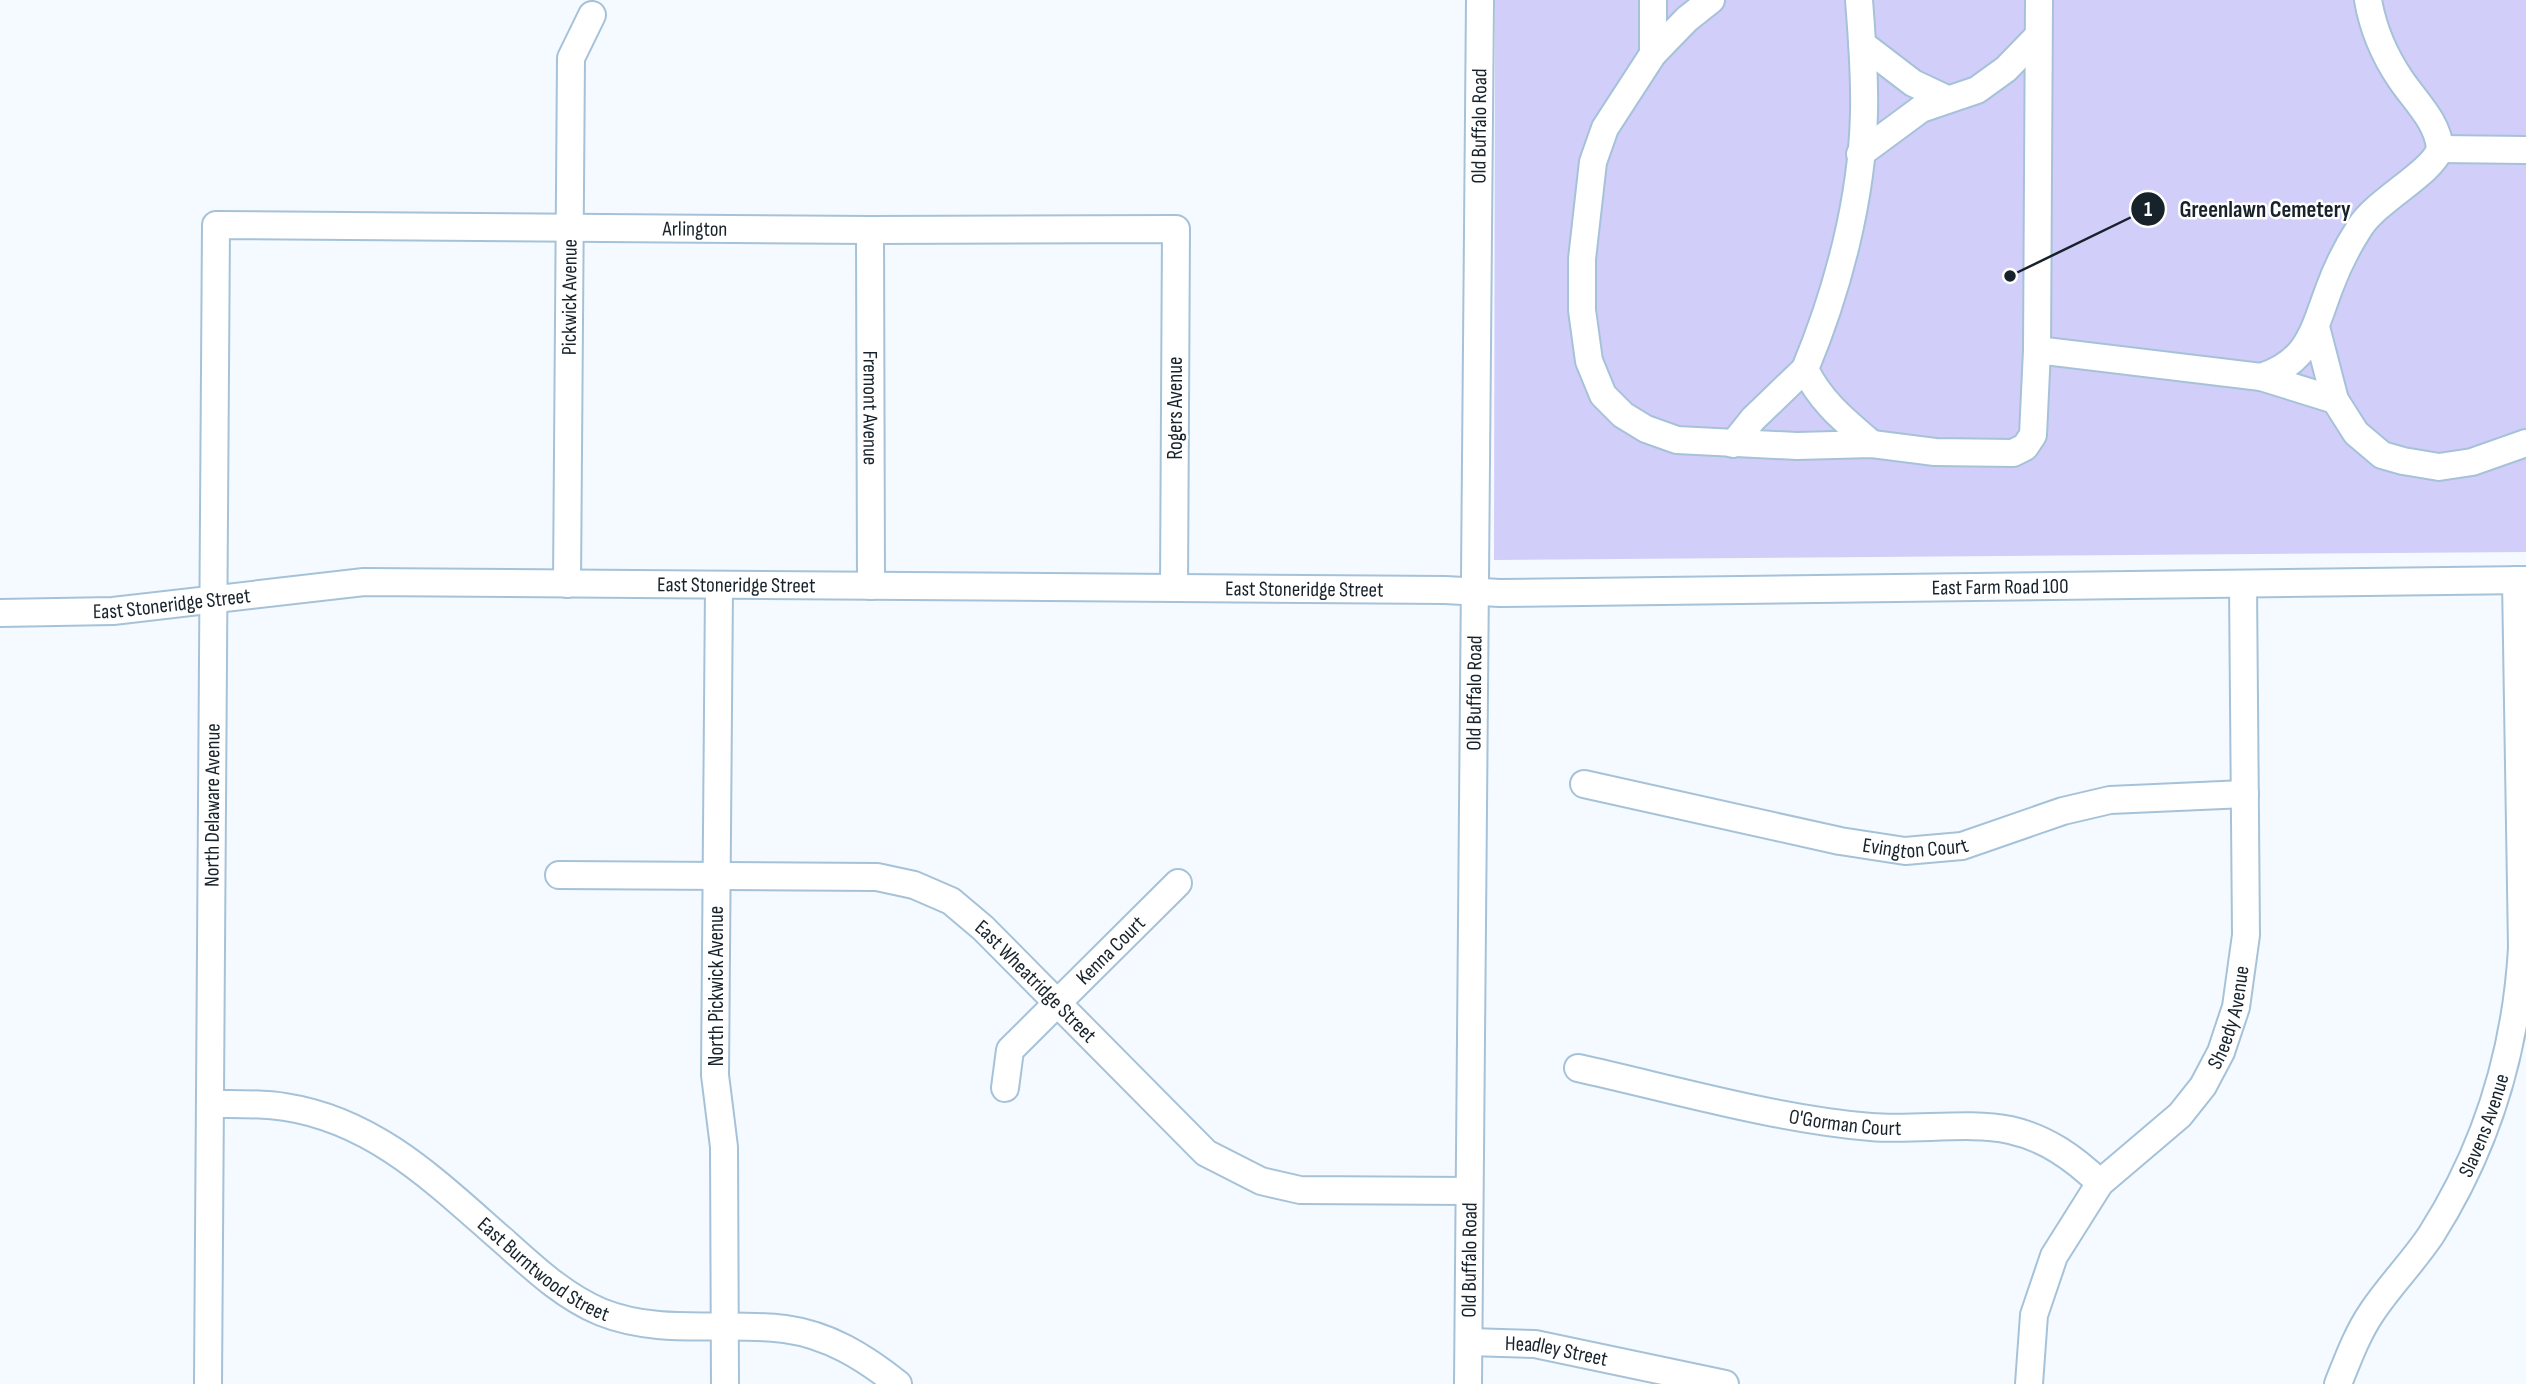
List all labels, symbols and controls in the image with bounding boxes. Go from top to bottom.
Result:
street label: Old Buffalo Road [1466,68,1492,184]
callout: Greenlawn Cemetery [2130,187,2365,231]
text: Greenlawn Cemetery [2179,196,2351,224]
text: 1 [2144,197,2152,222]
street label: Arlington [661,216,728,242]
street label: Pickwick Avenue [557,239,583,355]
street label: Fremont Avenue [857,351,883,465]
street label: Rogers Avenue [1163,357,1188,459]
street label: East Stoneridge Street [657,572,816,598]
street label: East Farm Road 100 [1932,574,2069,601]
street label: East Stoneridge Street [1225,576,1384,603]
street label: East Stoneridge Street [93,583,252,624]
street label: Old Buffalo Road [1461,635,1487,751]
street label: North Delaware Avenue [199,723,226,887]
street label: Evington Court [1861,833,1971,864]
street label: North Pickwick Avenue [704,906,729,1066]
street label: Kenna Court [1071,911,1151,990]
street label: East Wheatridge Street [970,915,1101,1048]
street label: Sheedy Avenue [2202,964,2255,1074]
street label: Slavens Avenue [2453,1071,2515,1181]
street label: O'Gorman Court [1787,1104,1901,1141]
street label: Old Buffalo Road [1457,1202,1483,1318]
street label: East Burntwood Street [472,1212,613,1327]
street label: Headley Street [1505,1331,1610,1372]

